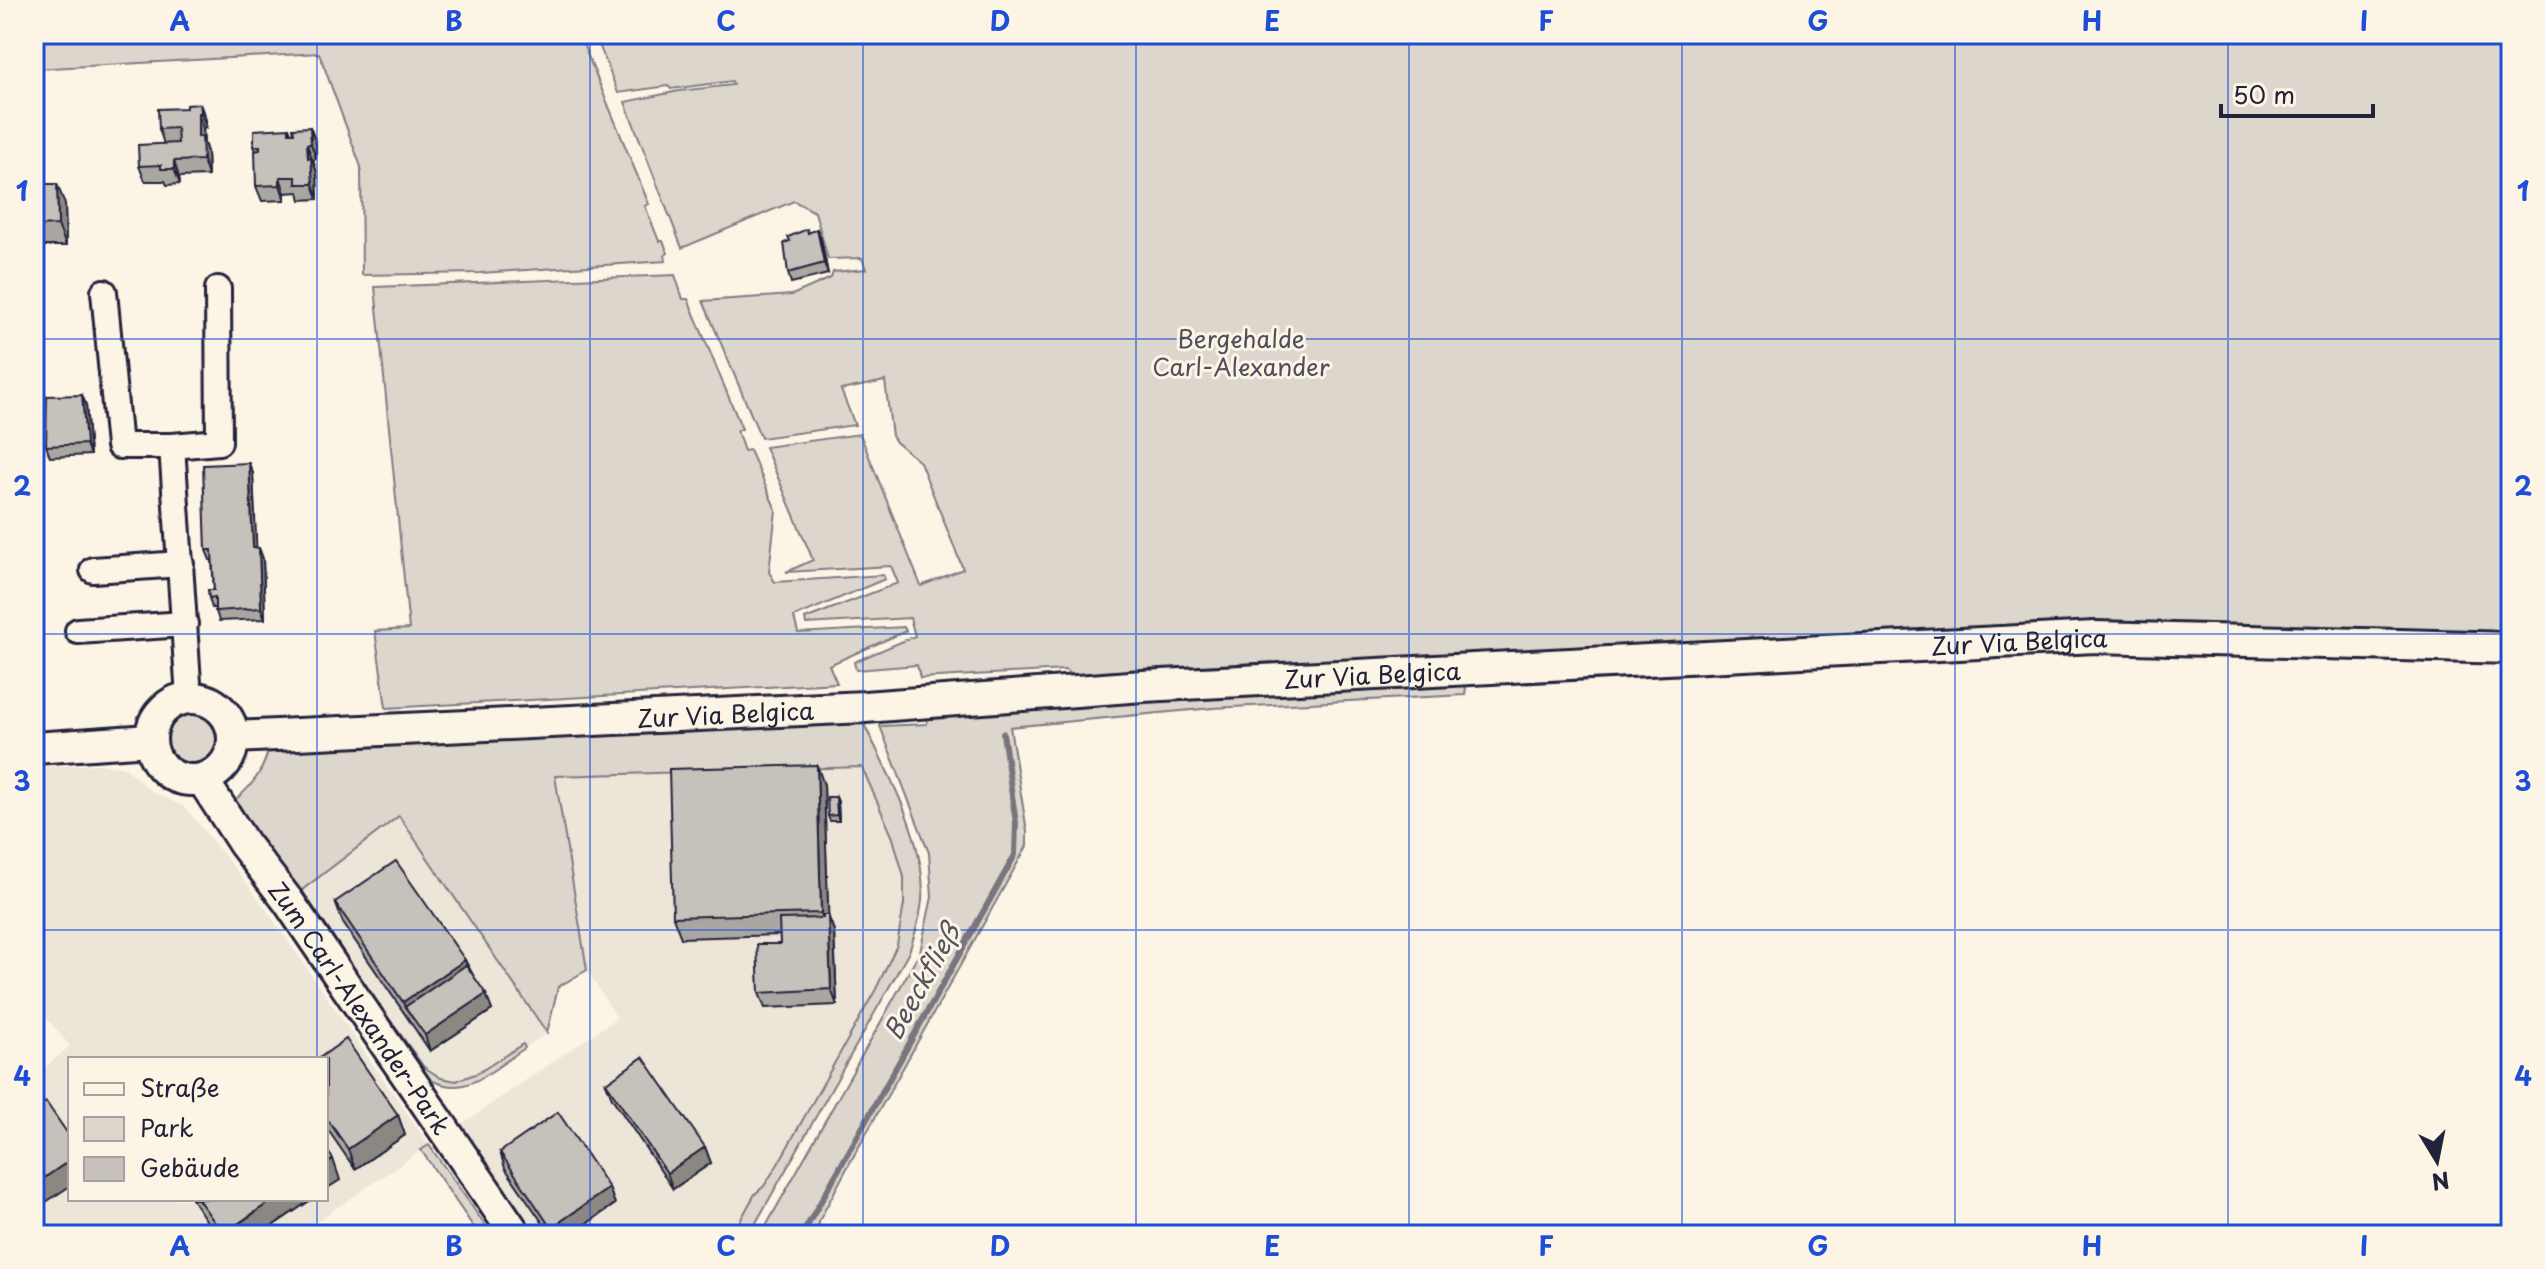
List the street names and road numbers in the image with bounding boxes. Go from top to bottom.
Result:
street label: Zur Via Belgica [1930,619,2108,663]
street label: Zur Via Belgica [1283,652,1461,697]
street label: Zur Via Belgica [636,691,815,736]
street label: Zum Carl-Alexander-Park [260,873,460,1142]

